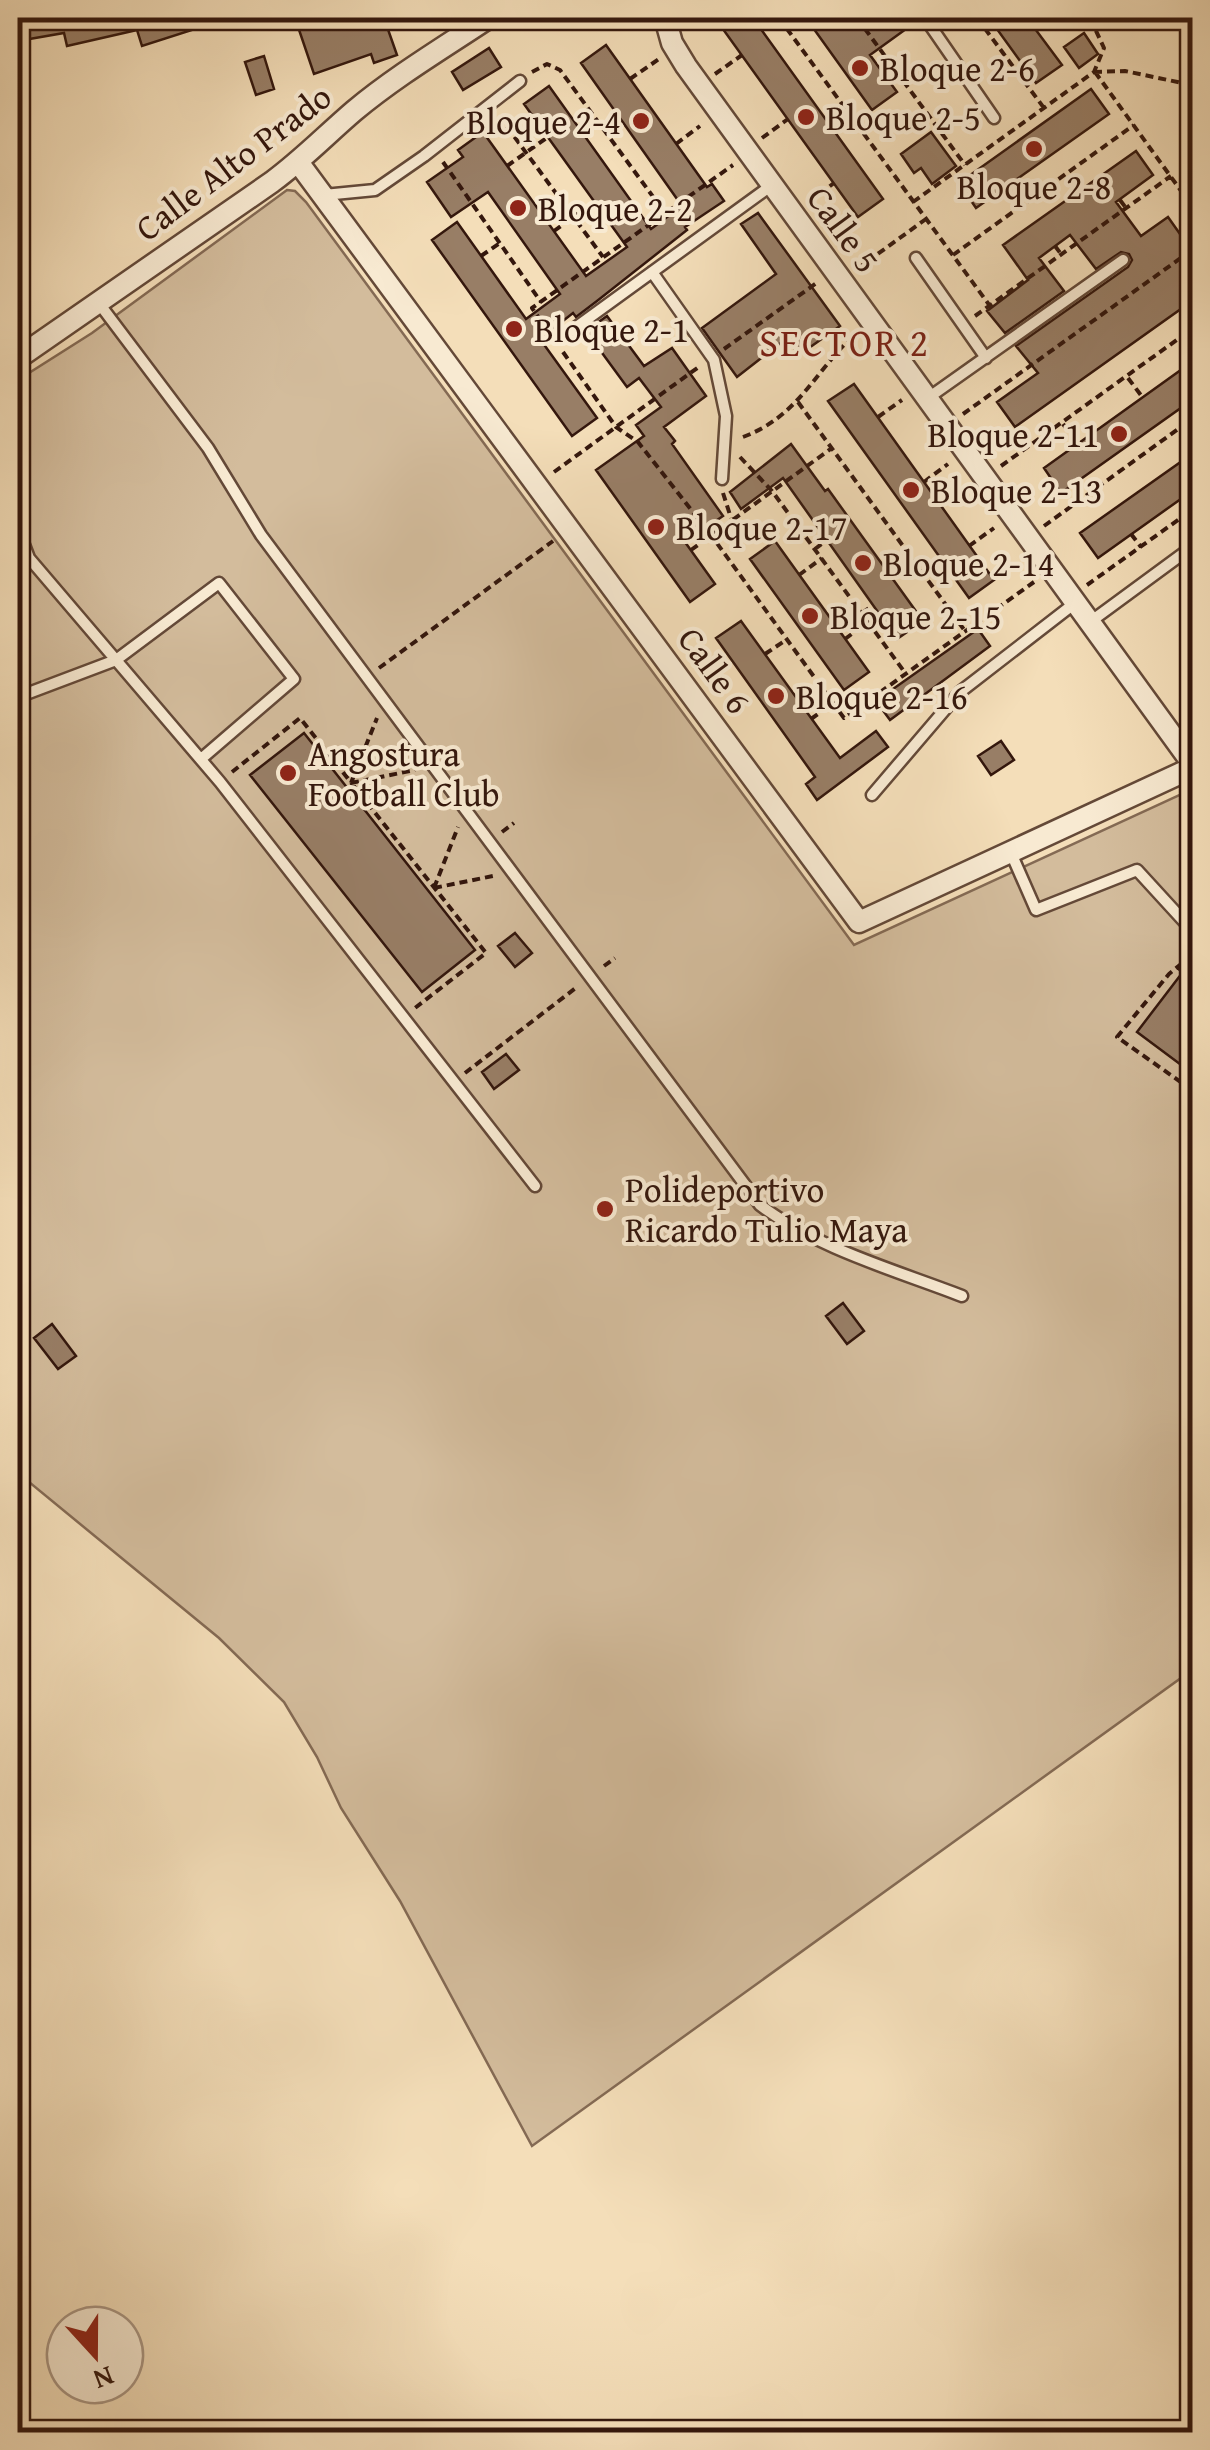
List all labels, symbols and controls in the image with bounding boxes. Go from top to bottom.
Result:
place label: Bloque 2-6 [880,43,1035,94]
marker: Bloque 2-6 [849,57,871,79]
street label: Calle Alto Prado [124,71,342,253]
place label: Bloque 2-5 [826,92,981,143]
place label: Bloque 2-4 [466,96,621,147]
marker: Bloque 2-5 [795,106,817,128]
marker: Bloque 2-4 [630,110,652,132]
marker: Bloque 2-8 [1023,138,1045,160]
place label: Bloque 2-8 [957,161,1111,212]
street label: Calle 5 [795,175,893,283]
place label: Bloque 2-2 [538,183,693,234]
marker: Bloque 2-2 [507,197,529,219]
place label: Bloque 2-1 [534,304,689,355]
district label: SECTOR 2 [759,314,931,370]
marker: Bloque 2-1 [503,318,525,340]
place label: Bloque 2-11 [927,409,1099,460]
marker: Bloque 2-11 [1108,423,1130,445]
place label: Bloque 2-13 [931,465,1103,516]
marker: Bloque 2-13 [900,479,922,501]
place label: Bloque 2-17 [676,502,848,553]
marker: Bloque 2-17 [645,516,667,538]
place label: Bloque 2-14 [883,538,1055,589]
marker: Bloque 2-14 [852,552,874,574]
place label: Bloque 2-15 [830,591,1002,642]
marker: Bloque 2-15 [799,605,821,627]
street label: Calle 6 [666,616,764,724]
place label: Bloque 2-16 [796,671,968,722]
marker: Bloque 2-16 [765,685,787,707]
place label: Angostura Football Club [308,728,500,819]
marker: Angostura Football Club [277,762,299,784]
place label: Polideportivo Ricardo Tulio Maya [625,1164,908,1255]
marker: Polideportivo Ricardo Tulio Maya [594,1198,616,1220]
north arrow [45,2305,145,2405]
text: N [88,2356,120,2401]

